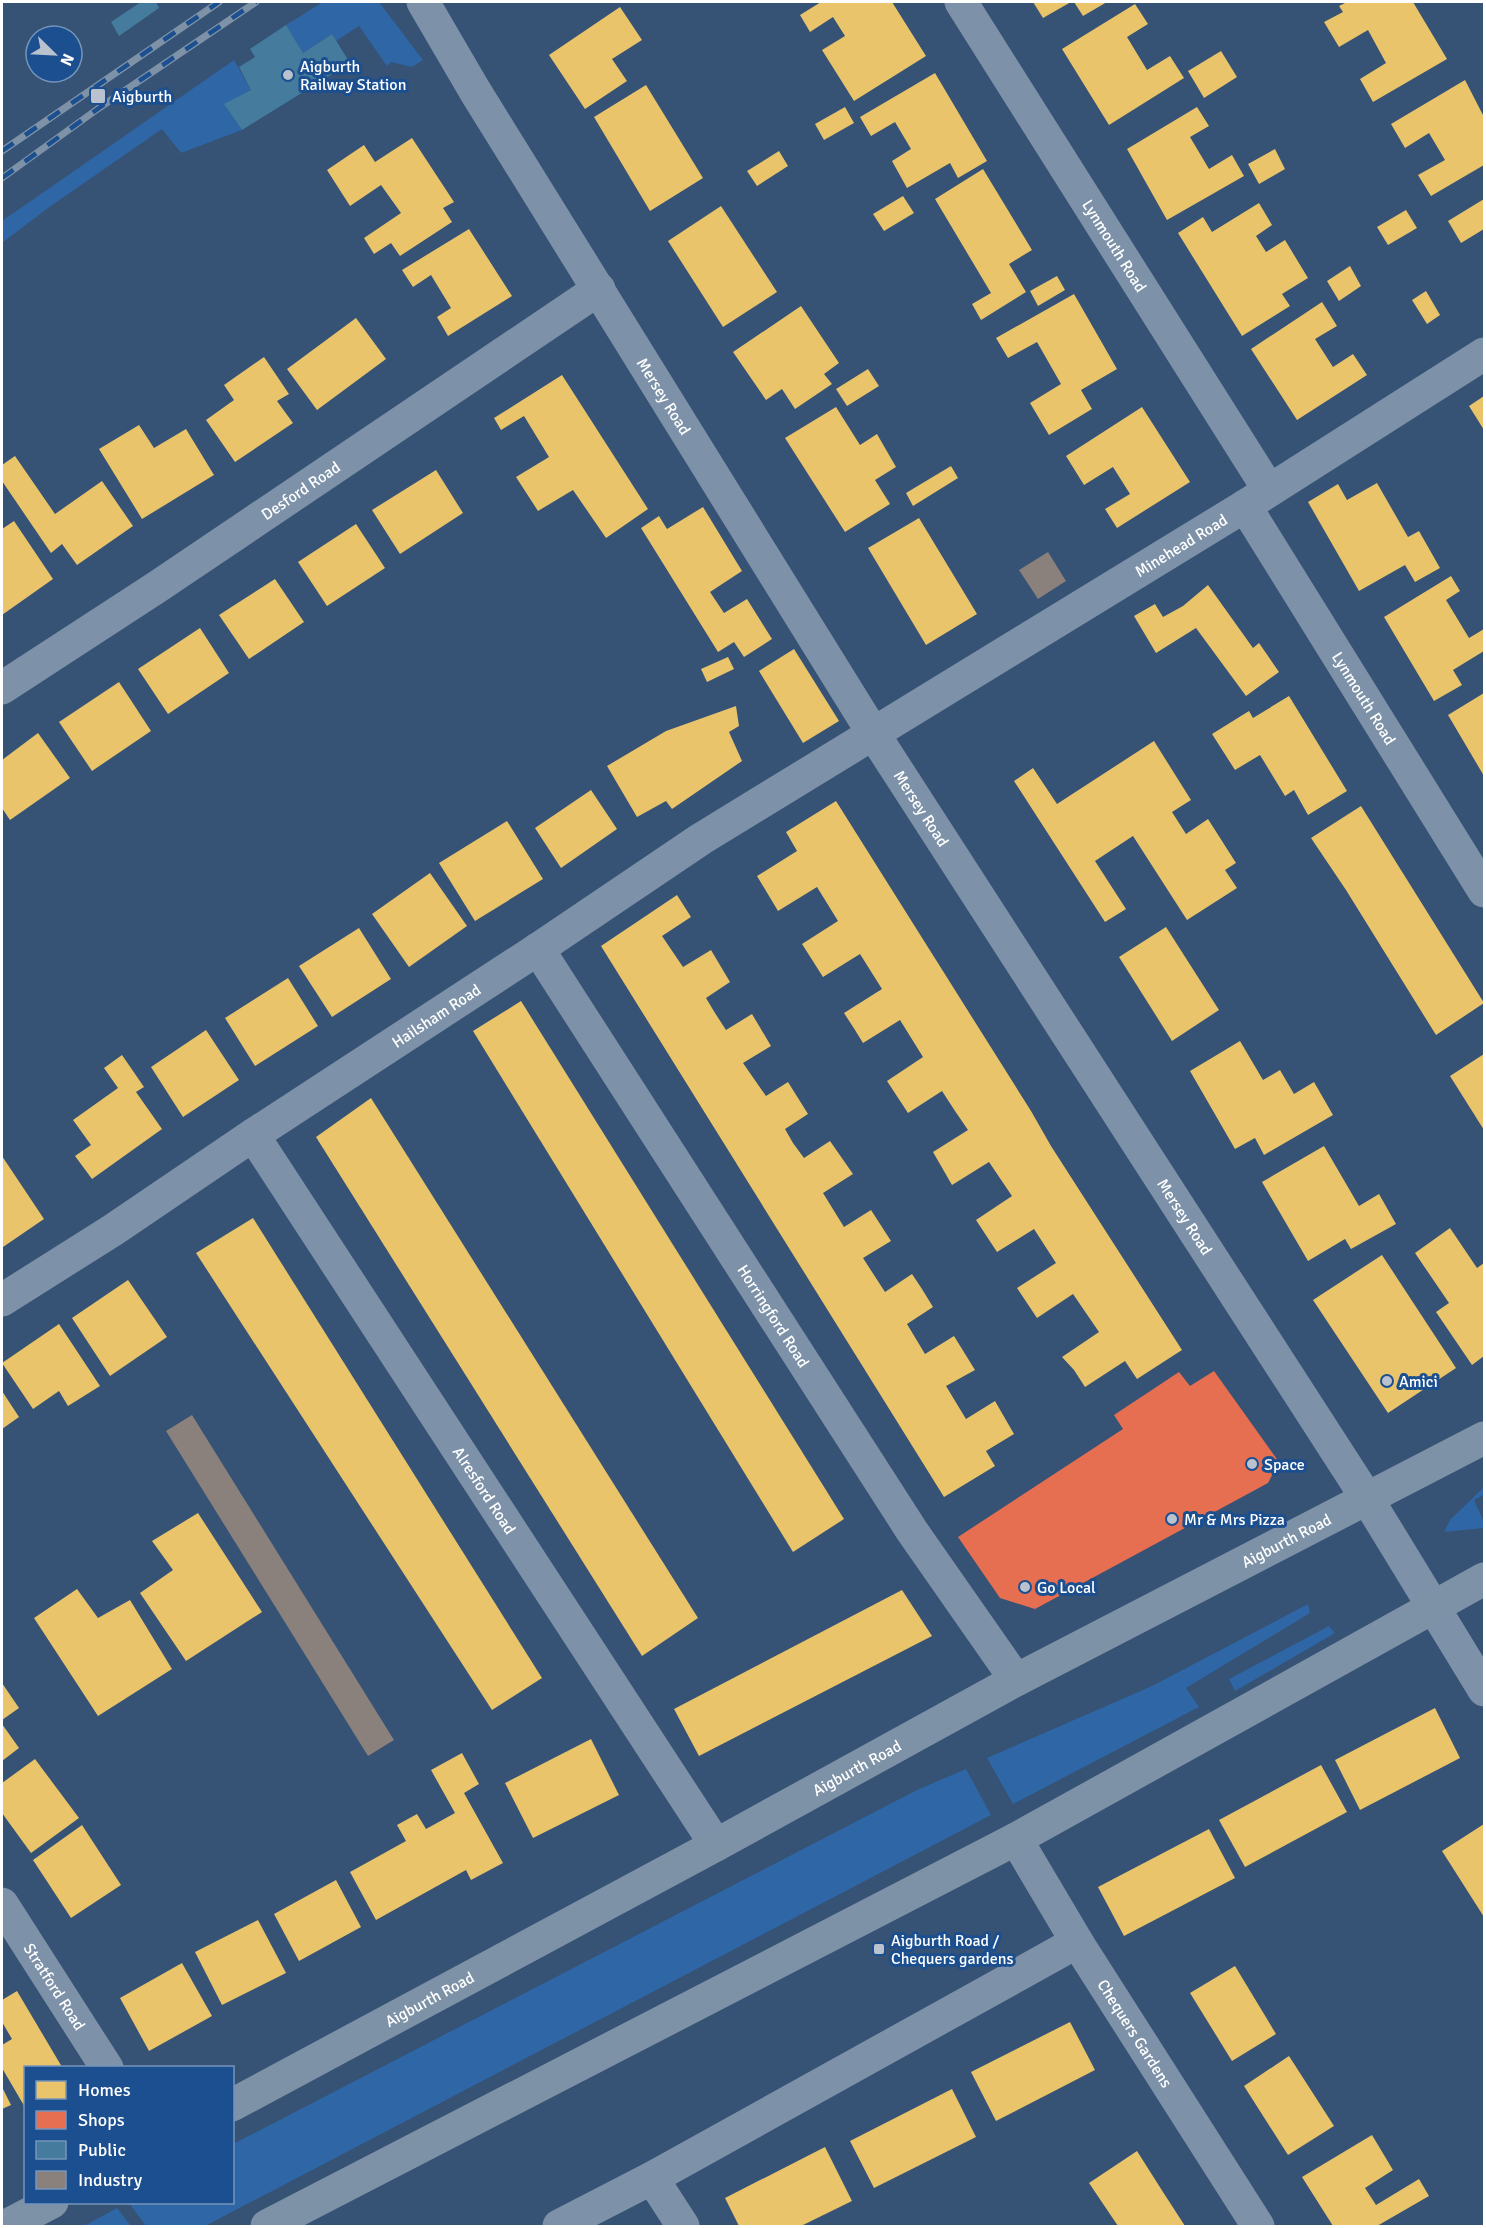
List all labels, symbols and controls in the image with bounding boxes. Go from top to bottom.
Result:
north arrow [24,24,84,84]
text: N [55,51,78,69]
place label: Aigburth Railway Station [300,57,406,95]
marker: Aigburth Railway Station [281,68,295,82]
marker: Aigburth [89,87,107,105]
place label: Aigburth [112,87,172,107]
street label: Lynmouth Road [1077,196,1151,296]
street label: Mersey Road [632,354,695,439]
street label: Desford Road [258,457,344,525]
street label: Minehead Road [1131,510,1231,582]
street label: Lynmouth Road [1327,648,1400,749]
street label: Mersey Road [889,767,953,851]
street label: Hailsham Road [388,980,485,1053]
street label: Mersey Road [1152,1175,1216,1259]
street label: Horringford Road [732,1261,813,1372]
place label: Amici [1399,1372,1438,1392]
marker: Amici [1380,1374,1394,1388]
street label: Alresford Road [448,1443,520,1538]
place label: Space [1264,1455,1305,1475]
marker: Space [1245,1457,1259,1471]
place label: Mr & Mrs Pizza [1184,1510,1285,1530]
street label: Aigburth Road [1238,1510,1335,1573]
marker: Mr & Mrs Pizza [1165,1512,1179,1526]
place label: Go Local [1037,1578,1096,1598]
marker: Go Local [1018,1580,1032,1594]
street label: Aigburth Road [809,1736,905,1801]
place label: Aigburth Road / Chequers gardens [891,1931,1013,1969]
street label: Stratford Road [19,1940,89,2034]
marker: Aigburth Road / Chequers gardens [872,1942,886,1956]
street label: Aigburth Road [382,1968,478,2032]
street label: Chequers Gardens [1092,1976,1176,2092]
legend [24,2066,234,2204]
text: Homes [78,2079,131,2101]
text: Shops [78,2109,125,2131]
text: Public [78,2139,126,2161]
text: Industry [78,2169,143,2191]

